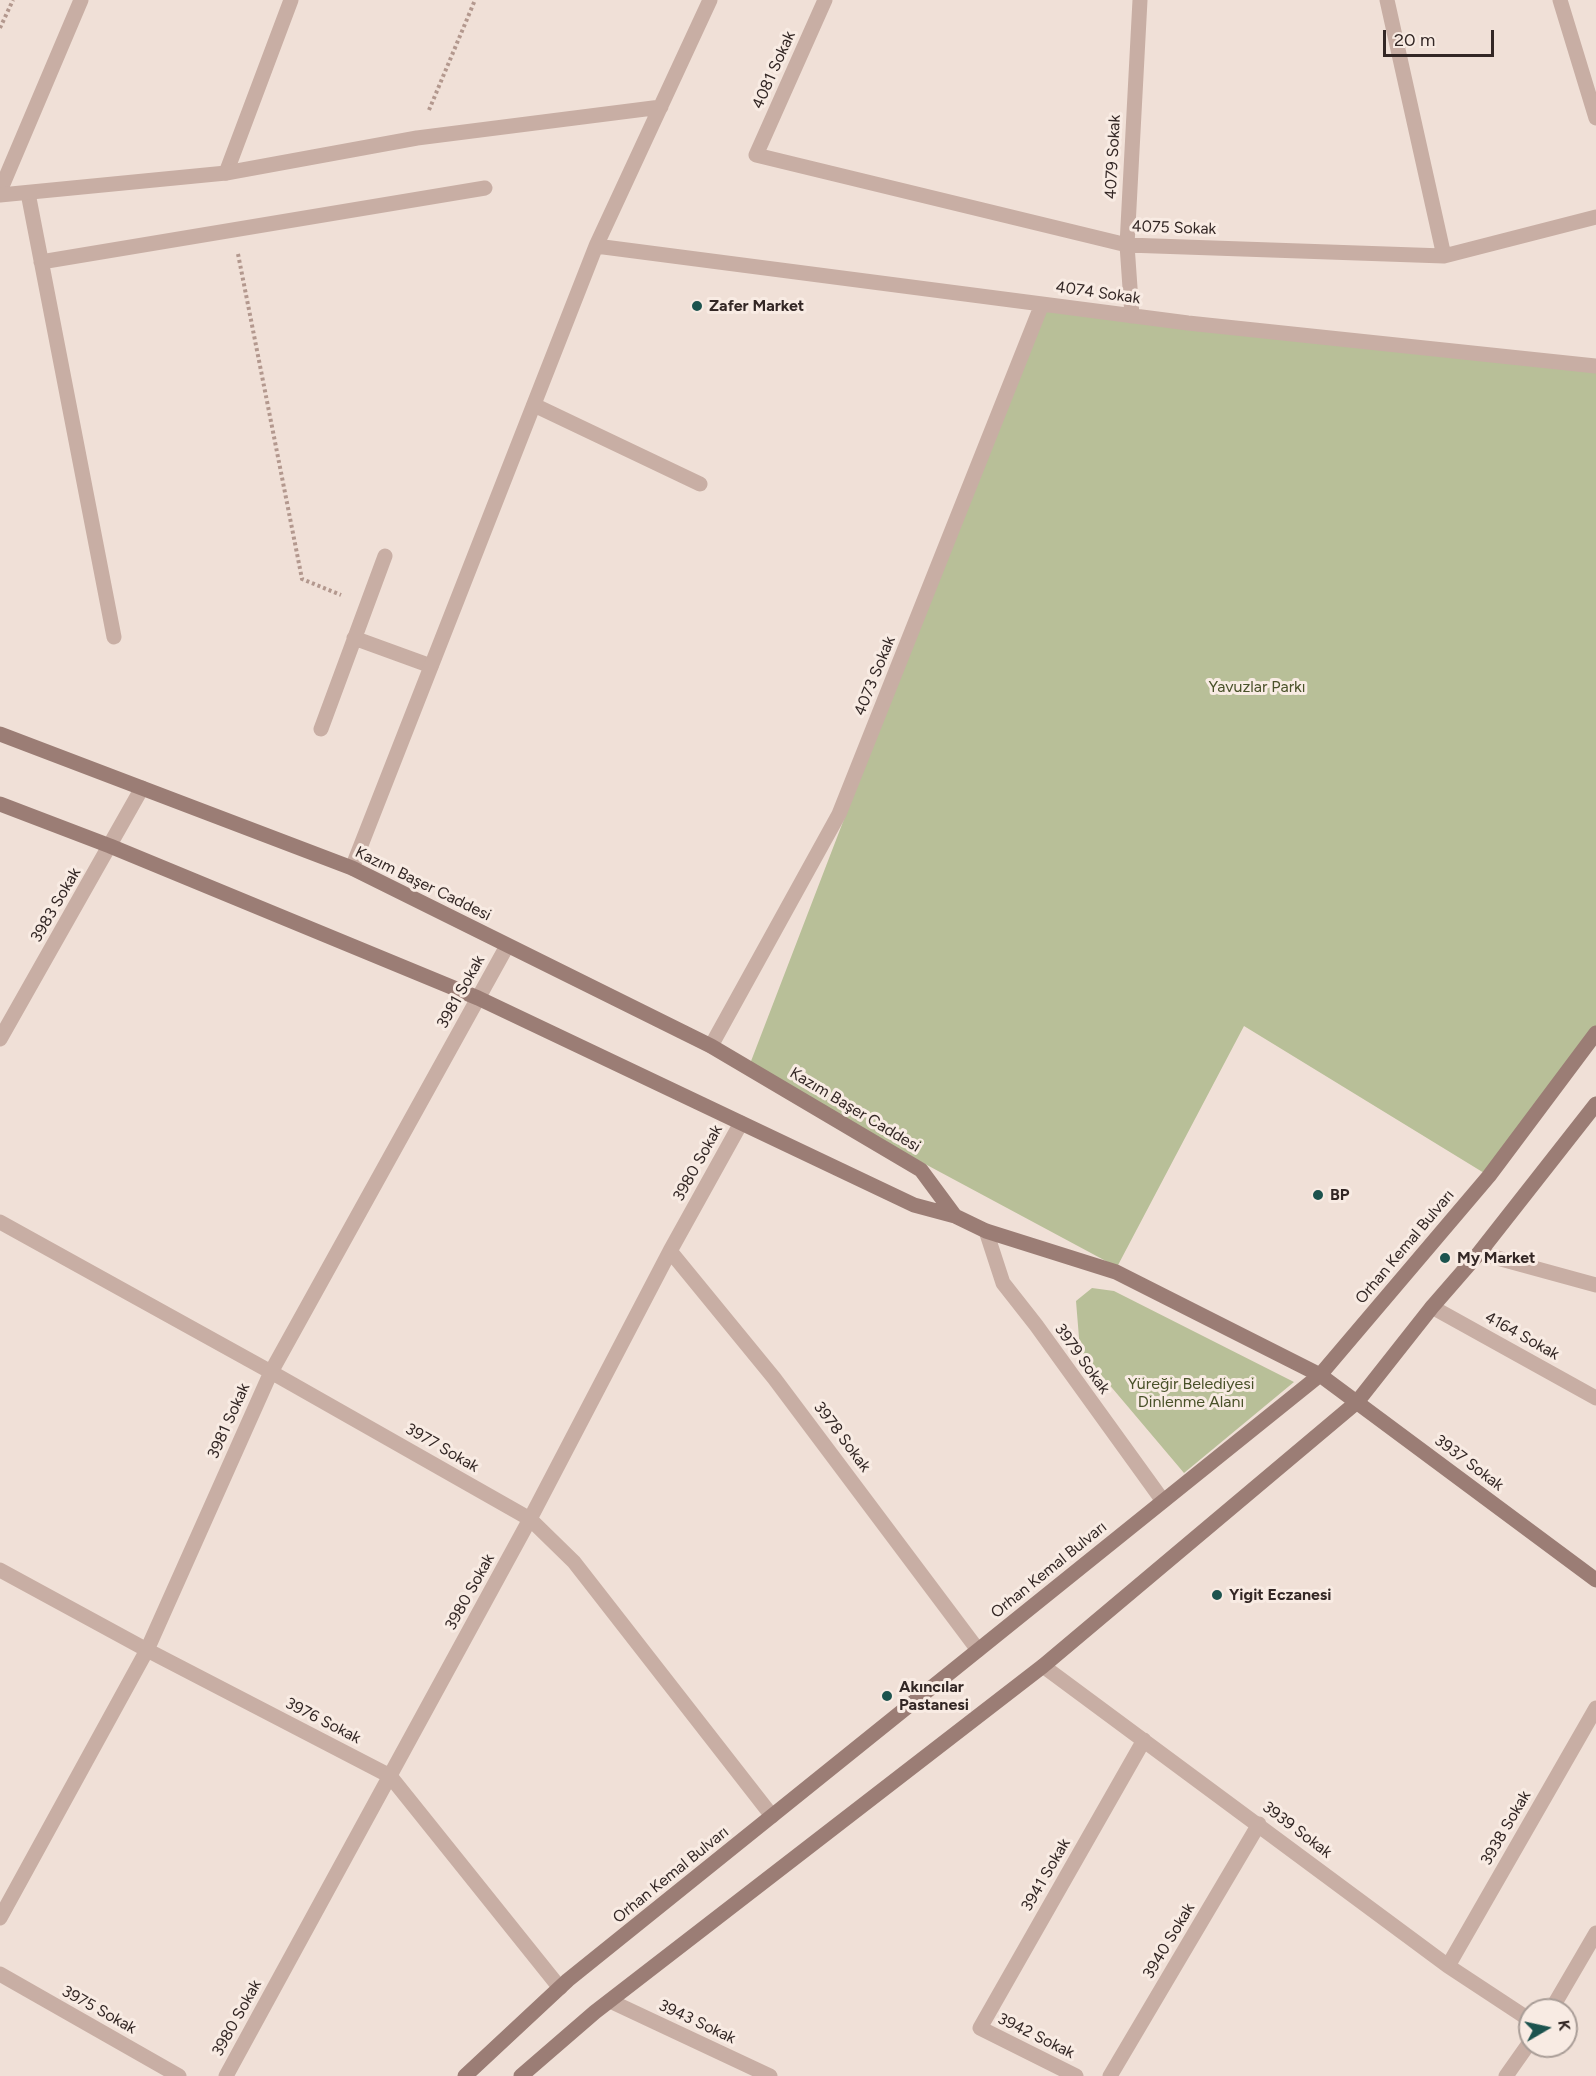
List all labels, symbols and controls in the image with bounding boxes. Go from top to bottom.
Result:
scale bar [1386,18,1497,56]
street label: 4081 Sokak [748,28,800,112]
text: 20 m [1394,29,1435,51]
street label: 4079 Sokak [1101,114,1125,200]
street label: 4075 Sokak [1131,217,1217,239]
street label: 4074 Sokak [1054,278,1142,308]
place label: Zafer Market [709,296,804,316]
marker: Zafer Market [690,299,704,313]
street label: 4073 Sokak [850,633,900,719]
park label: Yavuzlar Parkı [1208,677,1306,697]
street label: Kazım Başer Caddesi [352,843,494,925]
street label: 3983 Sokak [27,864,85,946]
street label: 3981 Sokak [433,952,489,1032]
street label: Kazım Başer Caddesi [786,1063,924,1157]
street label: 3980 Sokak [669,1121,727,1205]
place label: BP [1330,1185,1349,1205]
street label: Orhan Kemal Bulvarı [1352,1186,1458,1308]
marker: BP [1311,1188,1325,1202]
place label: My Market [1457,1248,1536,1268]
marker: My Market [1438,1251,1452,1265]
street label: 4164 Sokak [1481,1308,1563,1364]
street label: 3979 Sokak [1050,1320,1114,1398]
park label: Yüreğir Belediyesi Dinlenme Alanı [1128,1374,1254,1412]
street label: 3981 Sokak [204,1380,254,1462]
street label: 3978 Sokak [809,1398,875,1476]
street label: 3977 Sokak [402,1419,482,1477]
street label: 3937 Sokak [1431,1431,1507,1495]
street label: Orhan Kemal Bulvarı [987,1518,1111,1622]
street label: 3980 Sokak [441,1550,499,1634]
place label: Yigit Eczanesi [1229,1585,1332,1605]
marker: Yigit Eczanesi [1210,1588,1224,1602]
place label: Akıncılar Pastanesi [899,1677,969,1715]
marker: Akıncılar Pastanesi [880,1689,894,1703]
street label: 3976 Sokak [282,1694,364,1748]
street label: 3938 Sokak [1477,1787,1535,1869]
street label: 3939 Sokak [1258,1798,1336,1862]
street label: Orhan Kemal Bulvarı [609,1823,733,1927]
street label: 3941 Sokak [1017,1835,1075,1915]
street label: 3940 Sokak [1139,1900,1199,1982]
street label: 3980 Sokak [208,1976,266,2060]
street label: 3975 Sokak [58,1982,140,2038]
street label: 3943 Sokak [655,1996,739,2048]
north arrow [1518,1998,1578,2058]
street label: 3942 Sokak [994,2009,1078,2063]
text: K [1554,2019,1575,2032]

